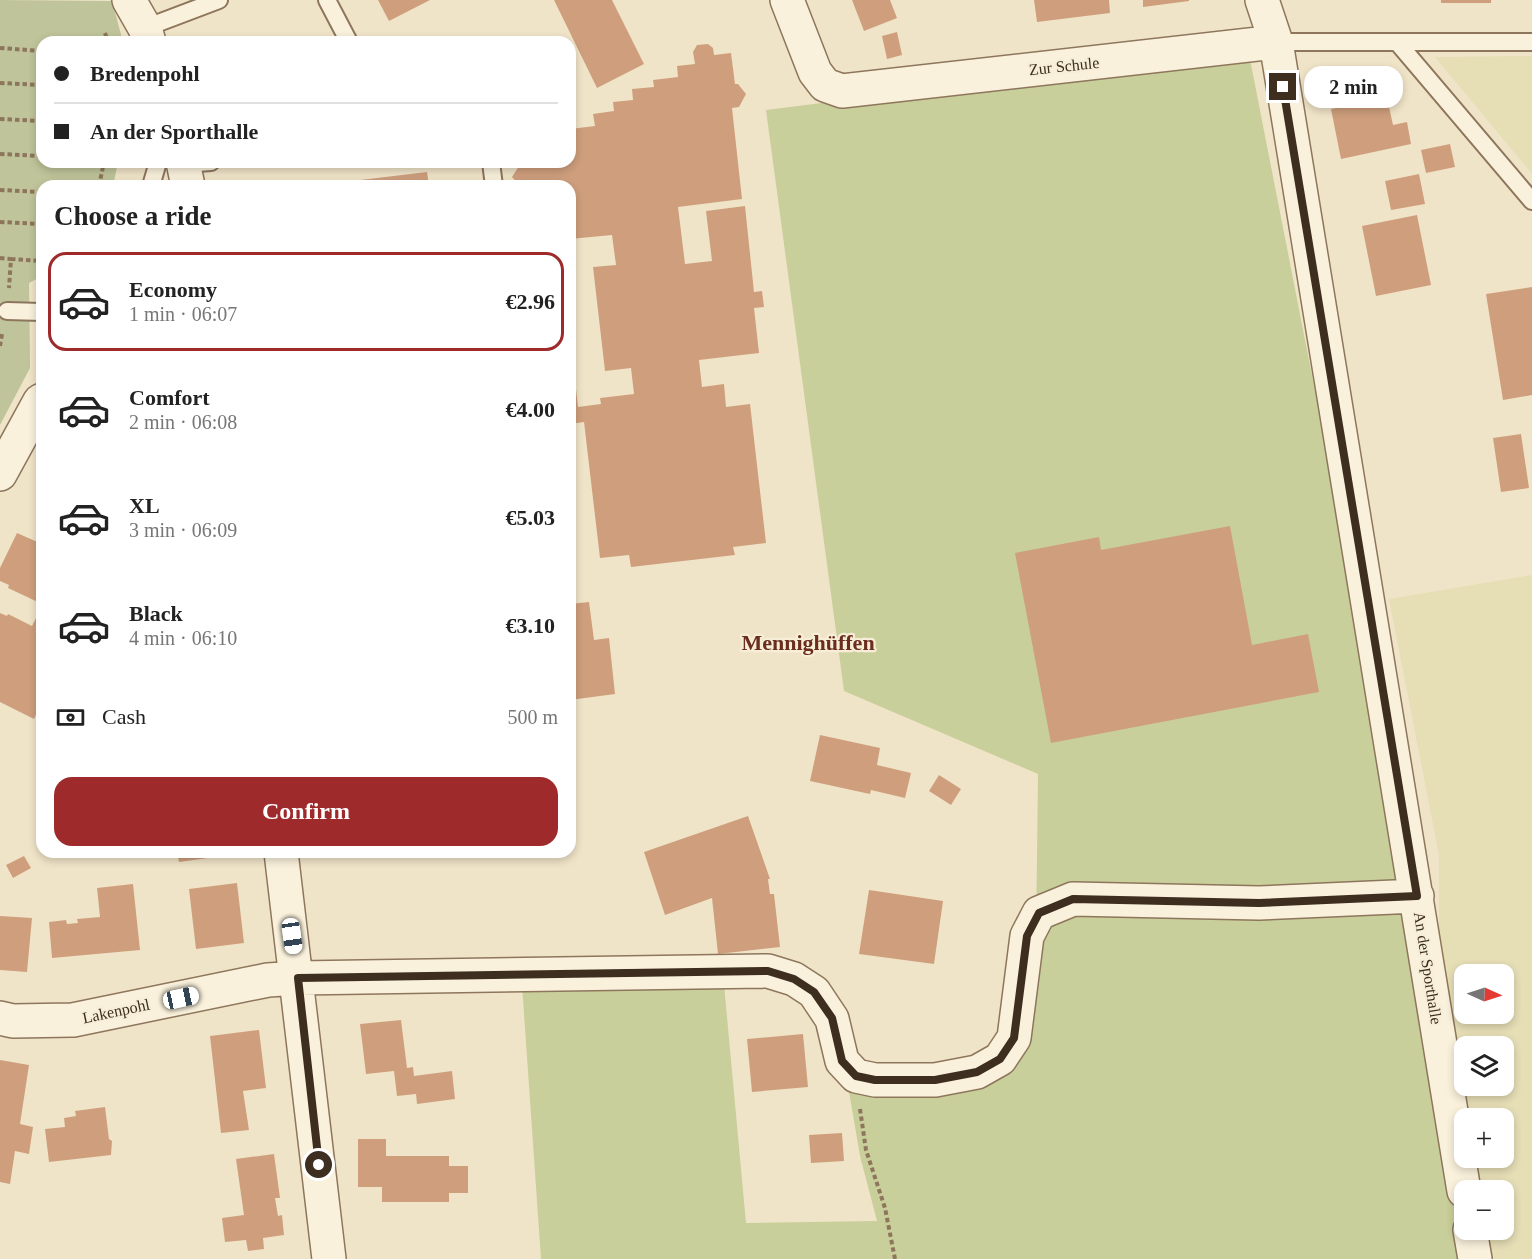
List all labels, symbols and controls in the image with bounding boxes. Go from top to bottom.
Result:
street label: Zur Schule [1028,54,1100,78]
text: Bredenpohl [90,61,200,86]
callout: 2 min [1304,66,1403,108]
route end [1269,73,1296,100]
text: 2 min [1329,76,1378,98]
text: An der Sporthalle [90,119,258,144]
text: Choose a ride [54,201,212,231]
icon: car [57,275,111,329]
text: Economy [129,277,217,302]
text: €2.96 [506,289,555,314]
text: 1 min · 06:07 [129,303,237,325]
icon: car [57,383,111,437]
text: Comfort [129,385,210,410]
text: €4.00 [506,397,555,422]
text: 2 min · 06:08 [129,411,237,433]
icon: car [57,491,111,545]
text: XL [129,493,160,518]
text: €5.03 [506,505,555,530]
text: 3 min · 06:09 [129,519,237,541]
icon: car [57,599,111,653]
text: Black [129,601,183,626]
text: €3.10 [506,613,555,638]
text: 4 min · 06:10 [129,627,237,649]
district label: Mennighüffen [741,630,875,655]
icon: cash [54,701,87,734]
text: Cash [102,704,146,729]
text: 500 m [507,706,558,728]
button: Confirm [54,777,558,846]
street label: An der Sporthalle [1410,910,1445,1026]
car [281,917,303,955]
north arrow [1454,964,1514,1024]
map controls [1454,964,1514,1240]
car [162,985,200,1011]
street label: Lakenpohl [81,995,152,1027]
button: layers [1454,1036,1514,1096]
button: + [1454,1108,1514,1168]
route start [305,1151,332,1178]
button: − [1454,1180,1514,1240]

